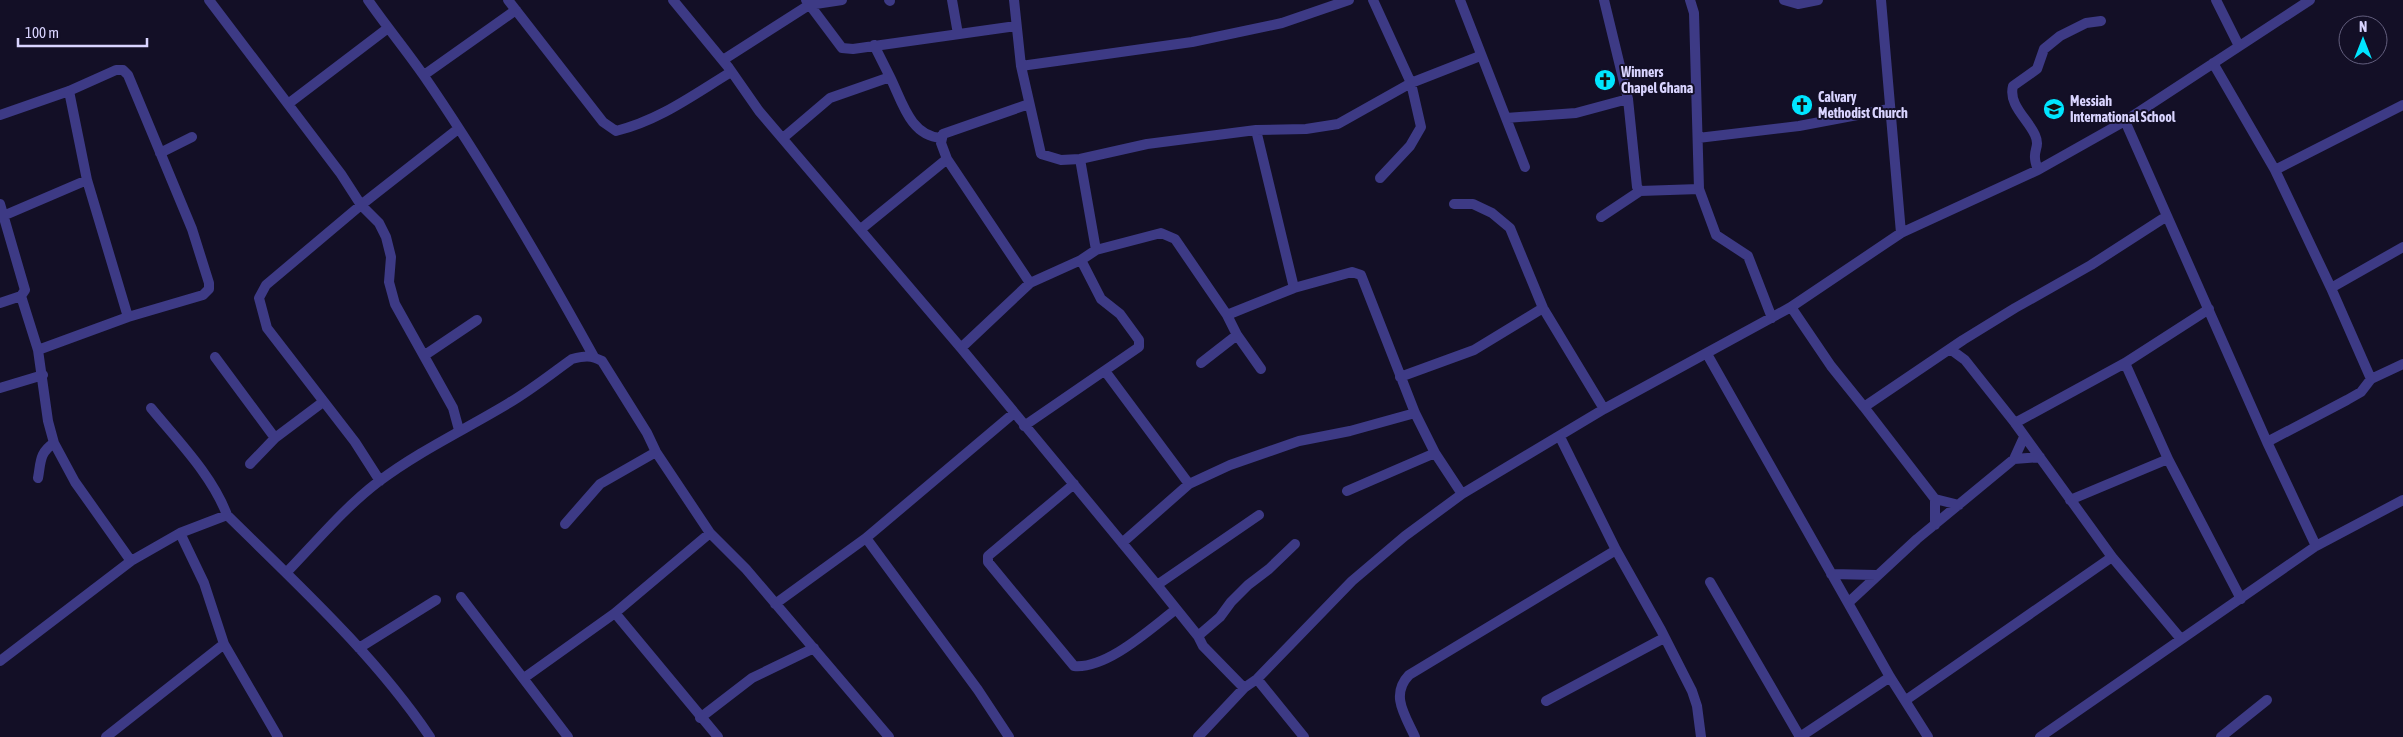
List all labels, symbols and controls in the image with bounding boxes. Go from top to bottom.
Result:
scale bar [18,15,146,47]
north arrow [2338,15,2388,65]
text: N [2359,19,2367,35]
text: 100 m [25,24,59,41]
place label: Winners Chapel Ghana [1620,64,1694,96]
church icon: Winners Chapel Ghana [1593,68,1617,92]
place label: Calvary Methodist Church [1818,89,1908,121]
church icon: Calvary Methodist Church [1790,93,1814,117]
place label: Messiah International School [2070,93,2176,125]
school or university icon: Messiah International School [2042,97,2066,121]

